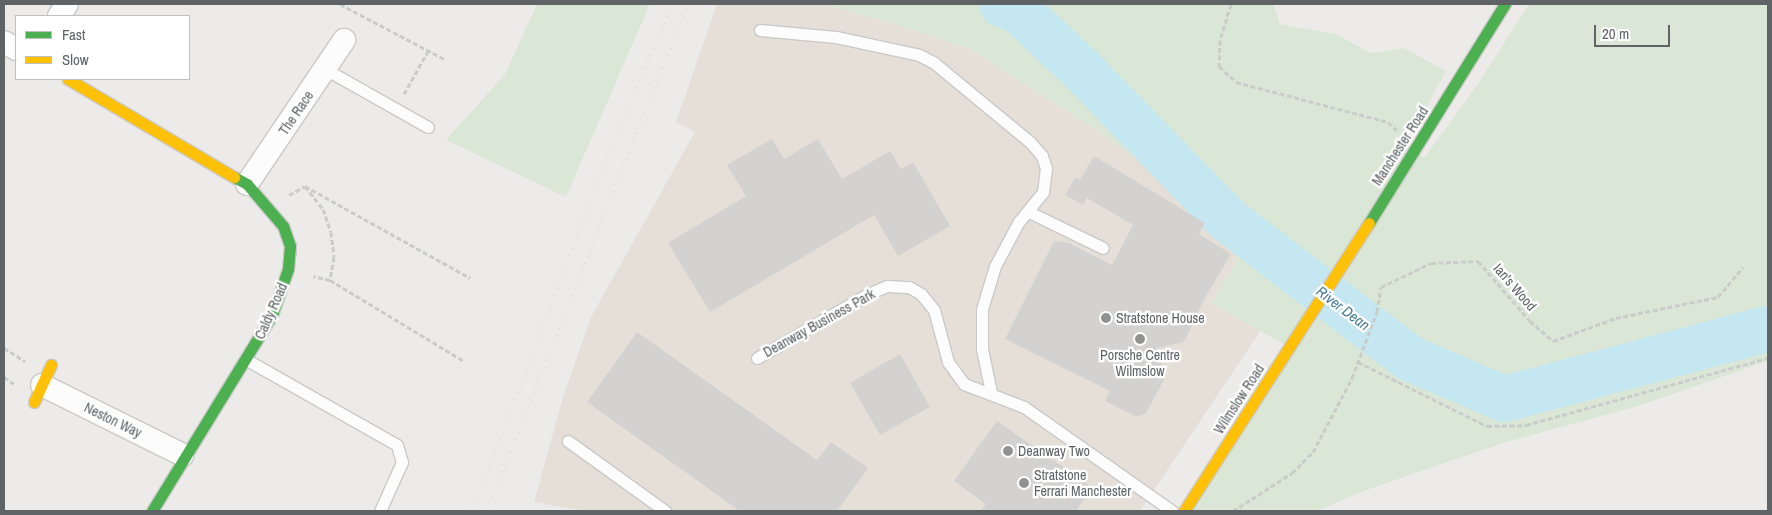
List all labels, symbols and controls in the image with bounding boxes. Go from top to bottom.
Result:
legend [15,15,190,80]
scale bar [1597,15,1673,47]
text: 20 m [1602,23,1629,44]
text: Fast [62,24,85,45]
text: Slow [62,49,89,70]
street label: The Race [275,88,317,138]
street label: Manchester Road [1368,103,1432,189]
street label: Ian's Wood [1490,260,1540,314]
street label: Caldy Road [251,280,291,342]
water label: River Dean [1313,282,1373,334]
street label: Deanway Business Park [760,285,878,361]
place label: Stratstone House [1116,310,1205,326]
marker: Stratstone House [1100,312,1112,324]
marker: Porsche Centre Wilmslow [1134,333,1146,345]
place label: Porsche Centre Wilmslow [1100,347,1180,380]
street label: Wilmslow Road [1210,361,1268,437]
street label: Neston Way [81,399,145,441]
place label: Deanway Two [1018,443,1090,459]
marker: Deanway Two [1002,445,1014,457]
place label: Stratstone Ferrari Manchester [1034,467,1131,500]
marker: Stratstone Ferrari Manchester [1018,477,1030,489]

